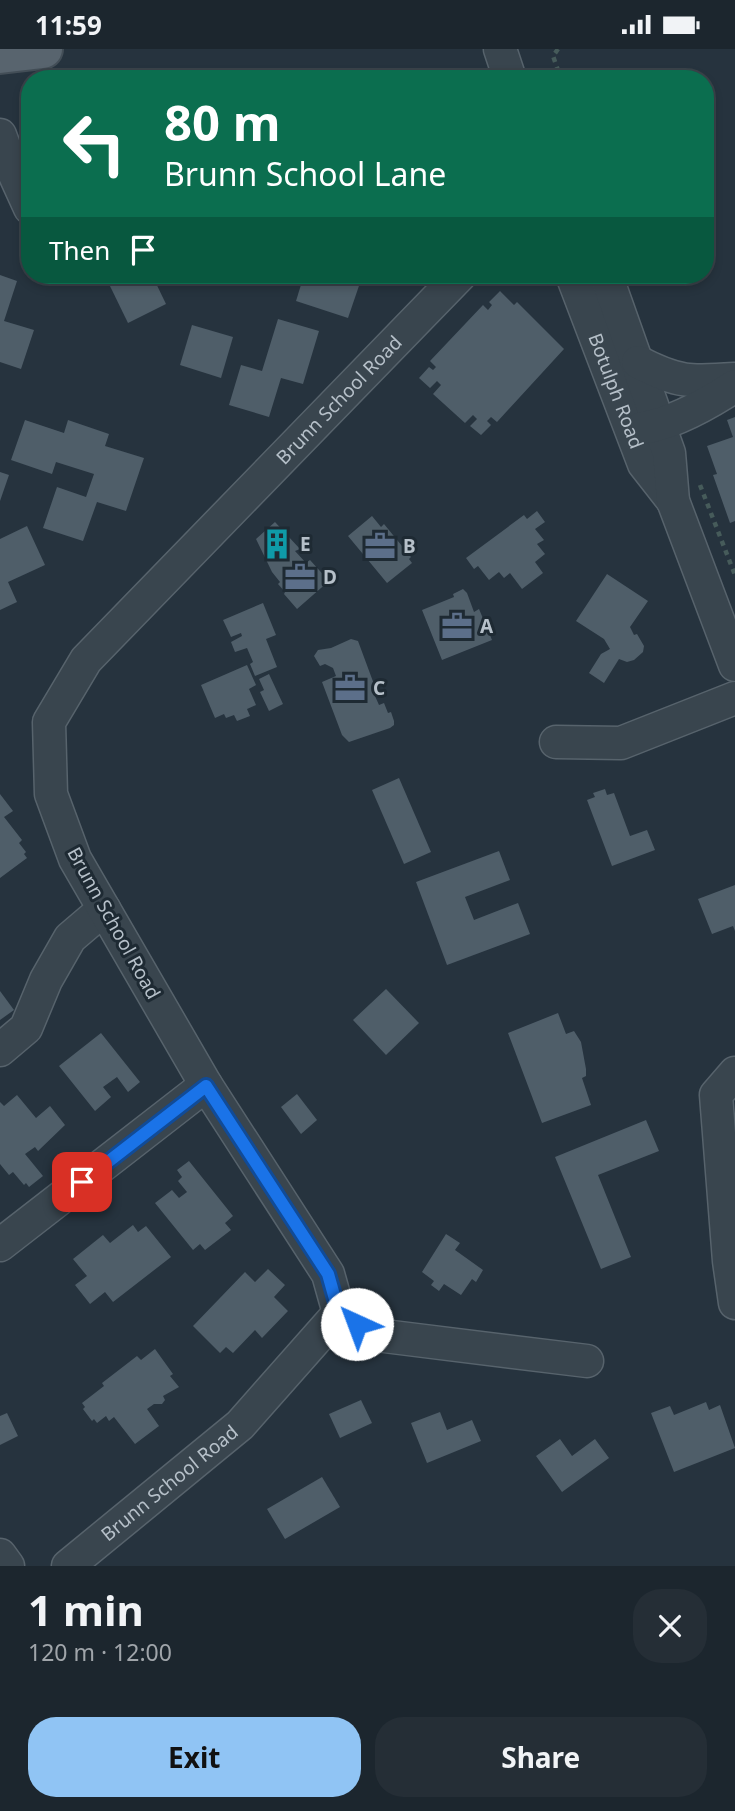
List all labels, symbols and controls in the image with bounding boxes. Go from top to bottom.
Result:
text: 11:59 [35,7,102,43]
text: 80 m [164,89,281,155]
icon: left [49,98,140,189]
text: Brunn School Lane [164,152,446,195]
icon: arrive [124,231,162,269]
text: Then [49,232,110,268]
street label: Brunn School Road [270,330,408,470]
street label: Botulph Road [582,330,650,452]
building icon: E [260,527,294,561]
office icon: B [363,529,397,563]
place label: E [300,531,311,557]
place label: B [403,533,416,559]
office icon: D [283,560,317,594]
place label: D [323,564,337,590]
office icon: A [440,609,474,643]
place label: A [480,613,494,639]
office icon: C [333,671,367,705]
place label: C [373,675,385,701]
street label: Brunn School Road [61,842,167,1004]
pin [52,1152,112,1212]
icon: arrive [63,1163,101,1201]
position arrow [320,1287,394,1361]
street label: Brunn School Road [95,1419,243,1547]
text: 1 min [28,1581,144,1638]
button: close [633,1589,707,1663]
text: 120 m · 12:00 [28,1636,172,1668]
button: Exit [28,1717,361,1797]
button: Share [375,1717,707,1797]

